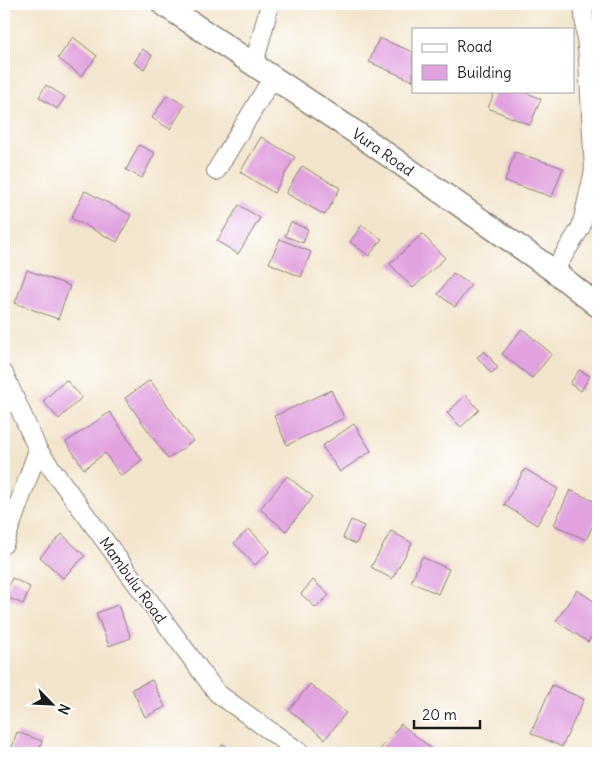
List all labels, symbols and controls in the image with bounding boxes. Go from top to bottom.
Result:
legend [412,28,574,92]
text: Road [457,37,492,56]
text: Building [457,63,512,82]
street label: Vura Road [348,124,418,180]
street label: Mambulu Road [95,533,171,627]
north arrow [28,680,78,730]
scale bar [414,697,481,729]
text: N [54,701,74,717]
text: 20 m [422,705,457,724]

